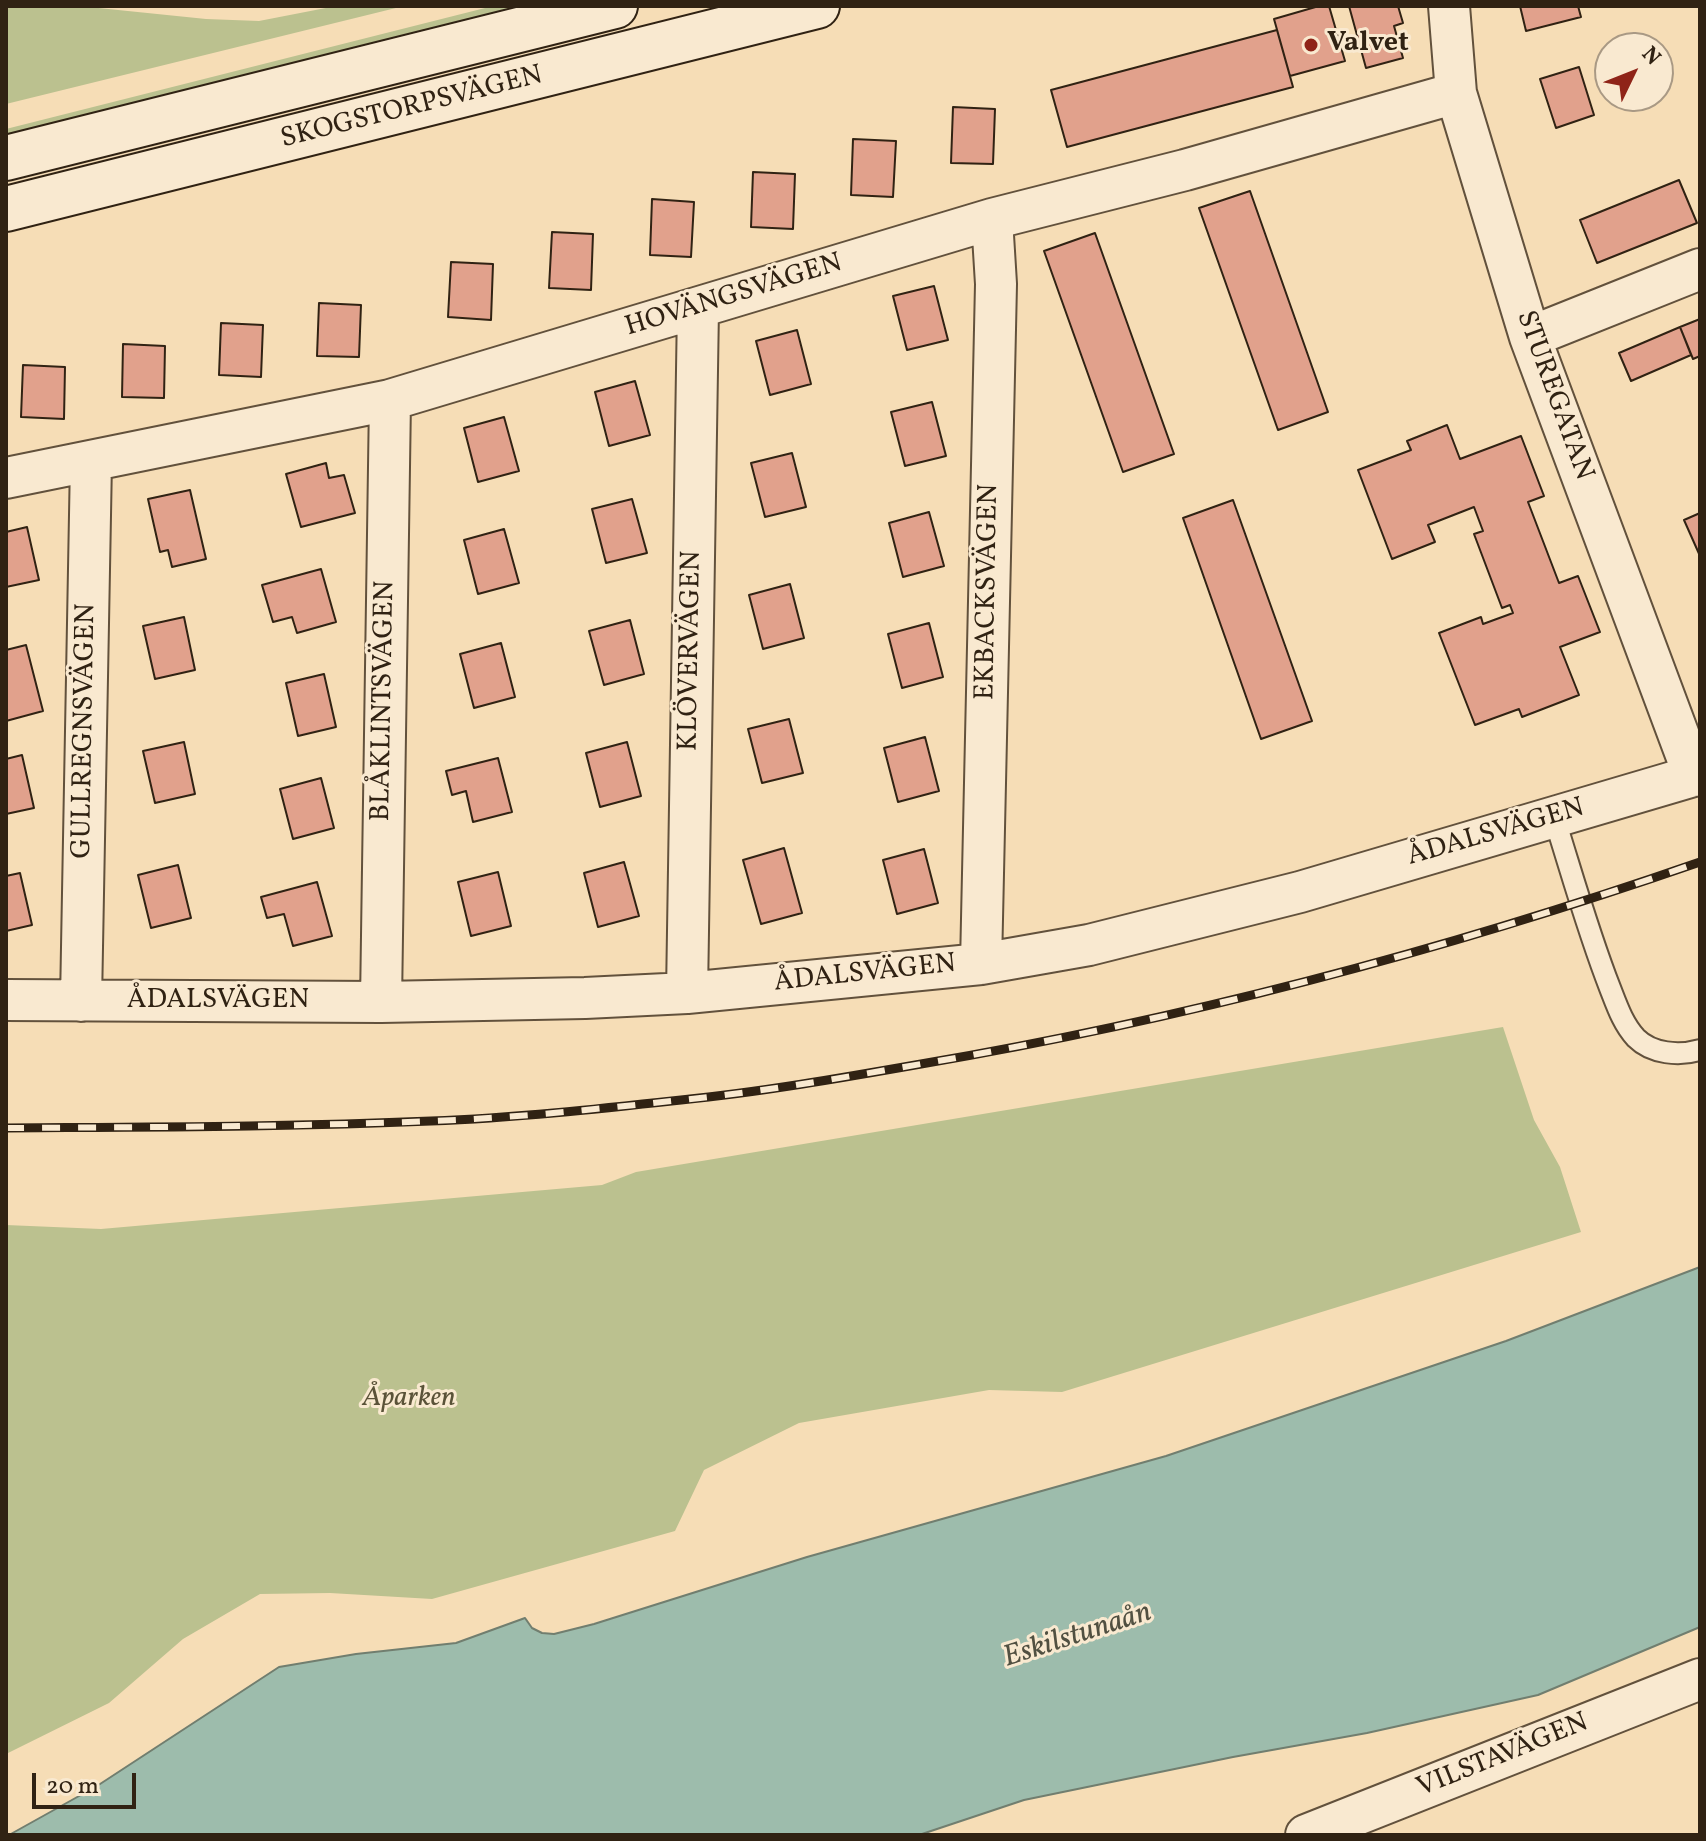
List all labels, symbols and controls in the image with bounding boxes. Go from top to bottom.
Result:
place label: Valvet [1327,28,1409,62]
north arrow [1594,32,1674,112]
marker: Valvet [1302,36,1320,54]
text: N [1634,40,1667,73]
street label: SKOGSTORPSVÄGEN [278,60,546,158]
street label: HOVÄNGSVÄGEN [622,248,846,346]
street label: STUREGATAN [1507,307,1599,485]
street label: EKBACKSVÄGEN [970,484,1008,700]
street label: KLÖVERVÄGEN [673,550,711,752]
street label: BLÅKLINTSVÄGEN [366,580,404,822]
street label: GULLREGNSVÄGEN [67,603,105,859]
street label: ÅDALSVÄGEN [1404,793,1588,875]
street label: ÅDALSVÄGEN [772,949,958,1001]
street label: ÅDALSVÄGEN [127,985,309,1019]
park label: Åparken [362,1383,456,1417]
water label: Eskilstunaån [999,1596,1157,1678]
street label: VILSTAVÄGEN [1412,1707,1594,1807]
scale bar [36,1757,140,1807]
text: 20 m [46,1770,99,1804]

